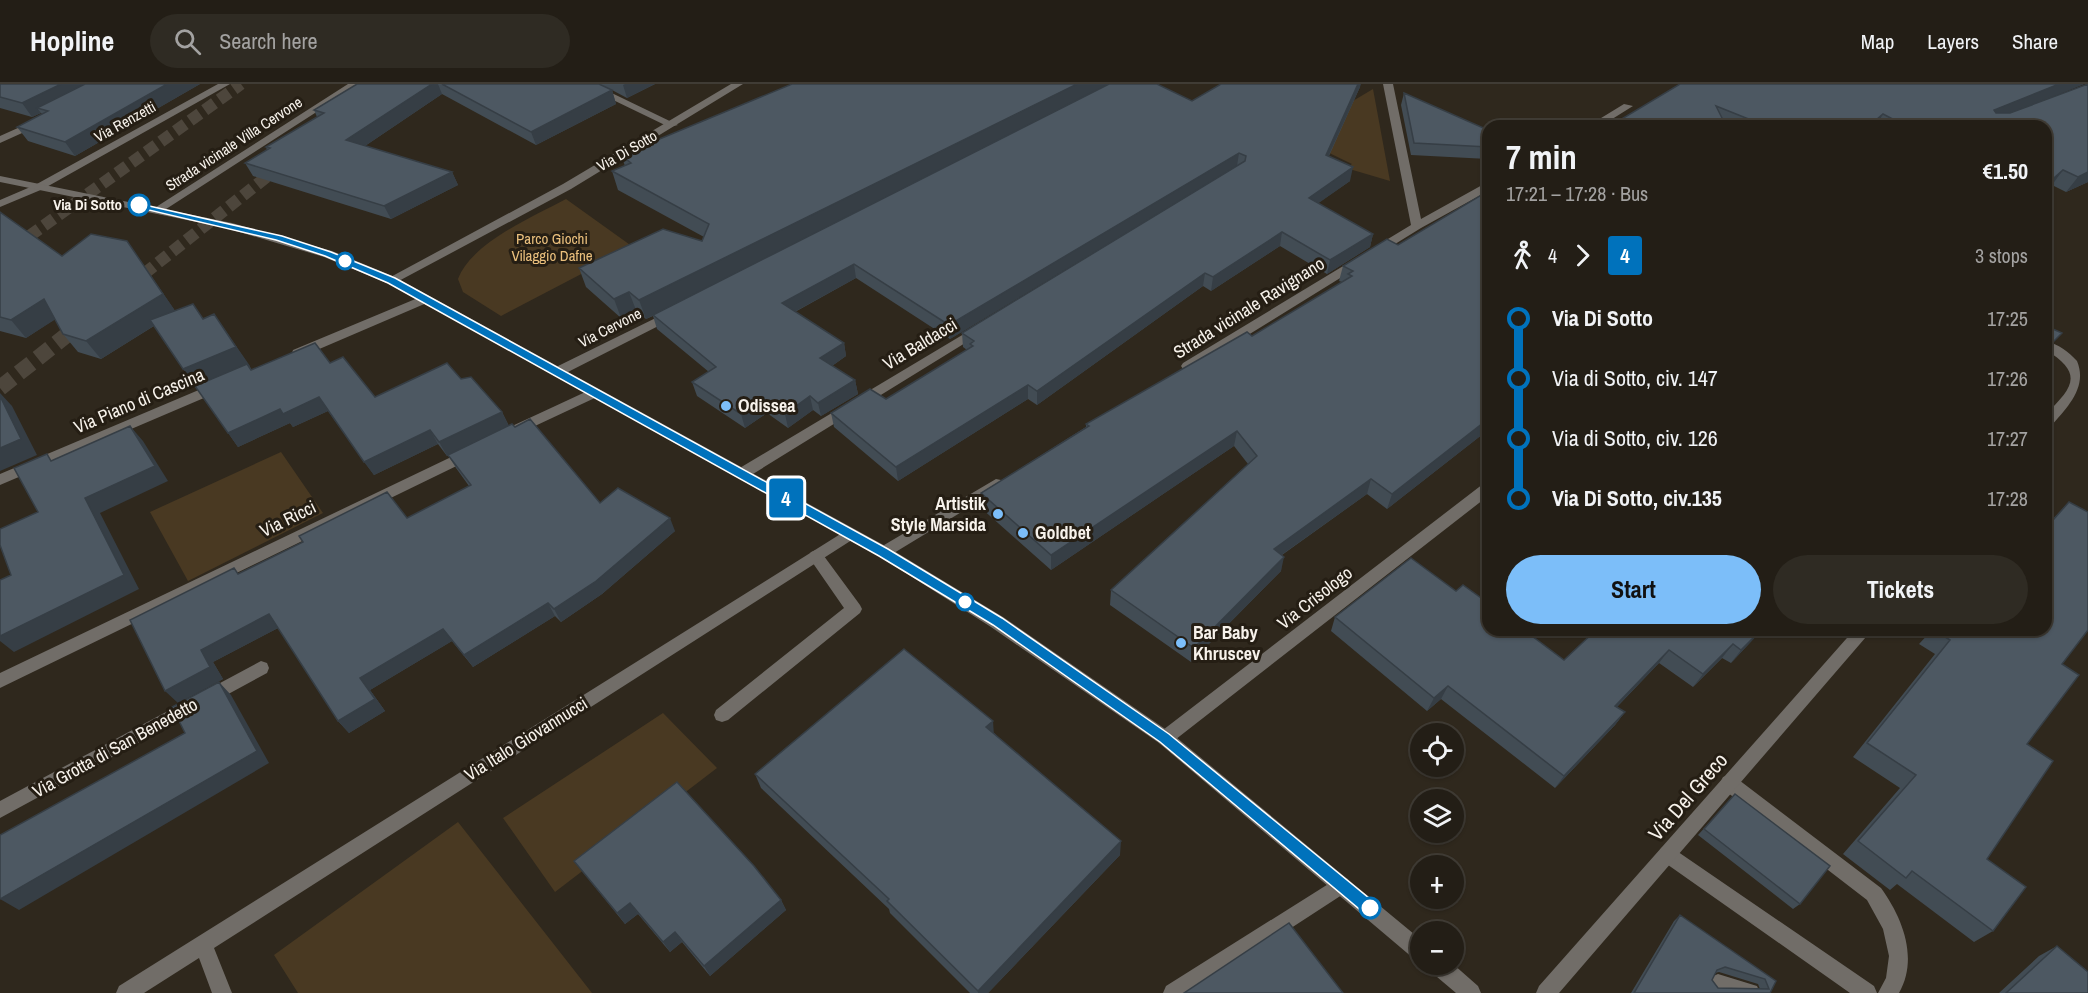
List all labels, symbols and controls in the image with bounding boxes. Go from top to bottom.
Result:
search box [150,14,570,68]
text: Hopline [30,22,114,60]
icon: search [171,25,204,58]
text: Search here [219,26,317,56]
text: Map [1861,27,1894,56]
text: Layers [1927,27,1979,56]
text: Share [2012,27,2058,56]
street label: Strada vicinale Villa Cervone [161,91,306,196]
street label: Via Renzetti [90,96,159,147]
street label: Via Di Sotto [593,125,661,176]
text: 7 min [1506,135,1577,179]
text: €1.50 [1983,156,2028,186]
text: 17:21 – 17:28 · Bus [1506,180,1648,207]
place label: Via Di Sotto [53,194,122,215]
marker: Via Di Sotto [128,194,150,216]
park label: Parco Giochi Vilaggio Dafne [511,228,593,266]
icon: walk [1506,239,1539,272]
icon: forward [1566,239,1599,272]
text: 4 [1620,241,1630,270]
text: 4 [1548,242,1557,269]
text: 3 stops [1975,242,2028,269]
street label: Strada vicinale Ravignano [1168,251,1329,364]
unlabelled marker [336,252,354,270]
street label: Via Cervone [575,303,645,352]
text: Via Di Sotto [1552,303,1653,333]
text: 17:25 [1987,305,2028,332]
street label: Via Baldacci [878,312,962,376]
street label: Via Piano di Cascina [70,362,208,439]
text: Via di Sotto, civ. 147 [1552,363,1718,393]
text: 17:26 [1987,365,2028,392]
place label: Odissea [738,393,796,418]
marker: Odissea [719,399,733,413]
text: Via di Sotto, civ. 126 [1552,423,1718,453]
text: 17:27 [1987,425,2028,452]
line badge: 4 [766,478,806,518]
text: Via Di Sotto, civ.135 [1552,483,1722,513]
text: 4 [781,484,791,513]
text: 17:28 [1987,485,2028,512]
place label: Artistik Style Marsida [891,491,987,537]
street label: Via Ricci [255,494,320,543]
marker: Artistik Style Marsida [991,507,1005,521]
place label: Goldbet [1035,520,1091,545]
marker: Goldbet [1016,526,1030,540]
button: Start [1506,555,1761,624]
button: Tickets [1773,555,2028,624]
street label: Via Crisologo [1272,560,1358,635]
unlabelled marker [956,593,974,611]
place label: Bar Baby Khruscev [1193,620,1261,666]
marker: Bar Baby Khruscev [1174,636,1188,650]
street label: Via Italo Giovannucci [459,691,592,787]
street label: Via Grotta di San Benedetto [28,692,202,803]
map controls [1410,723,1464,975]
button: locate [1410,723,1464,777]
street label: Via Del Greco [1641,746,1734,847]
button: layers [1410,789,1464,843]
button: + [1410,855,1464,909]
unlabelled marker [1359,897,1381,919]
button: − [1410,921,1464,975]

